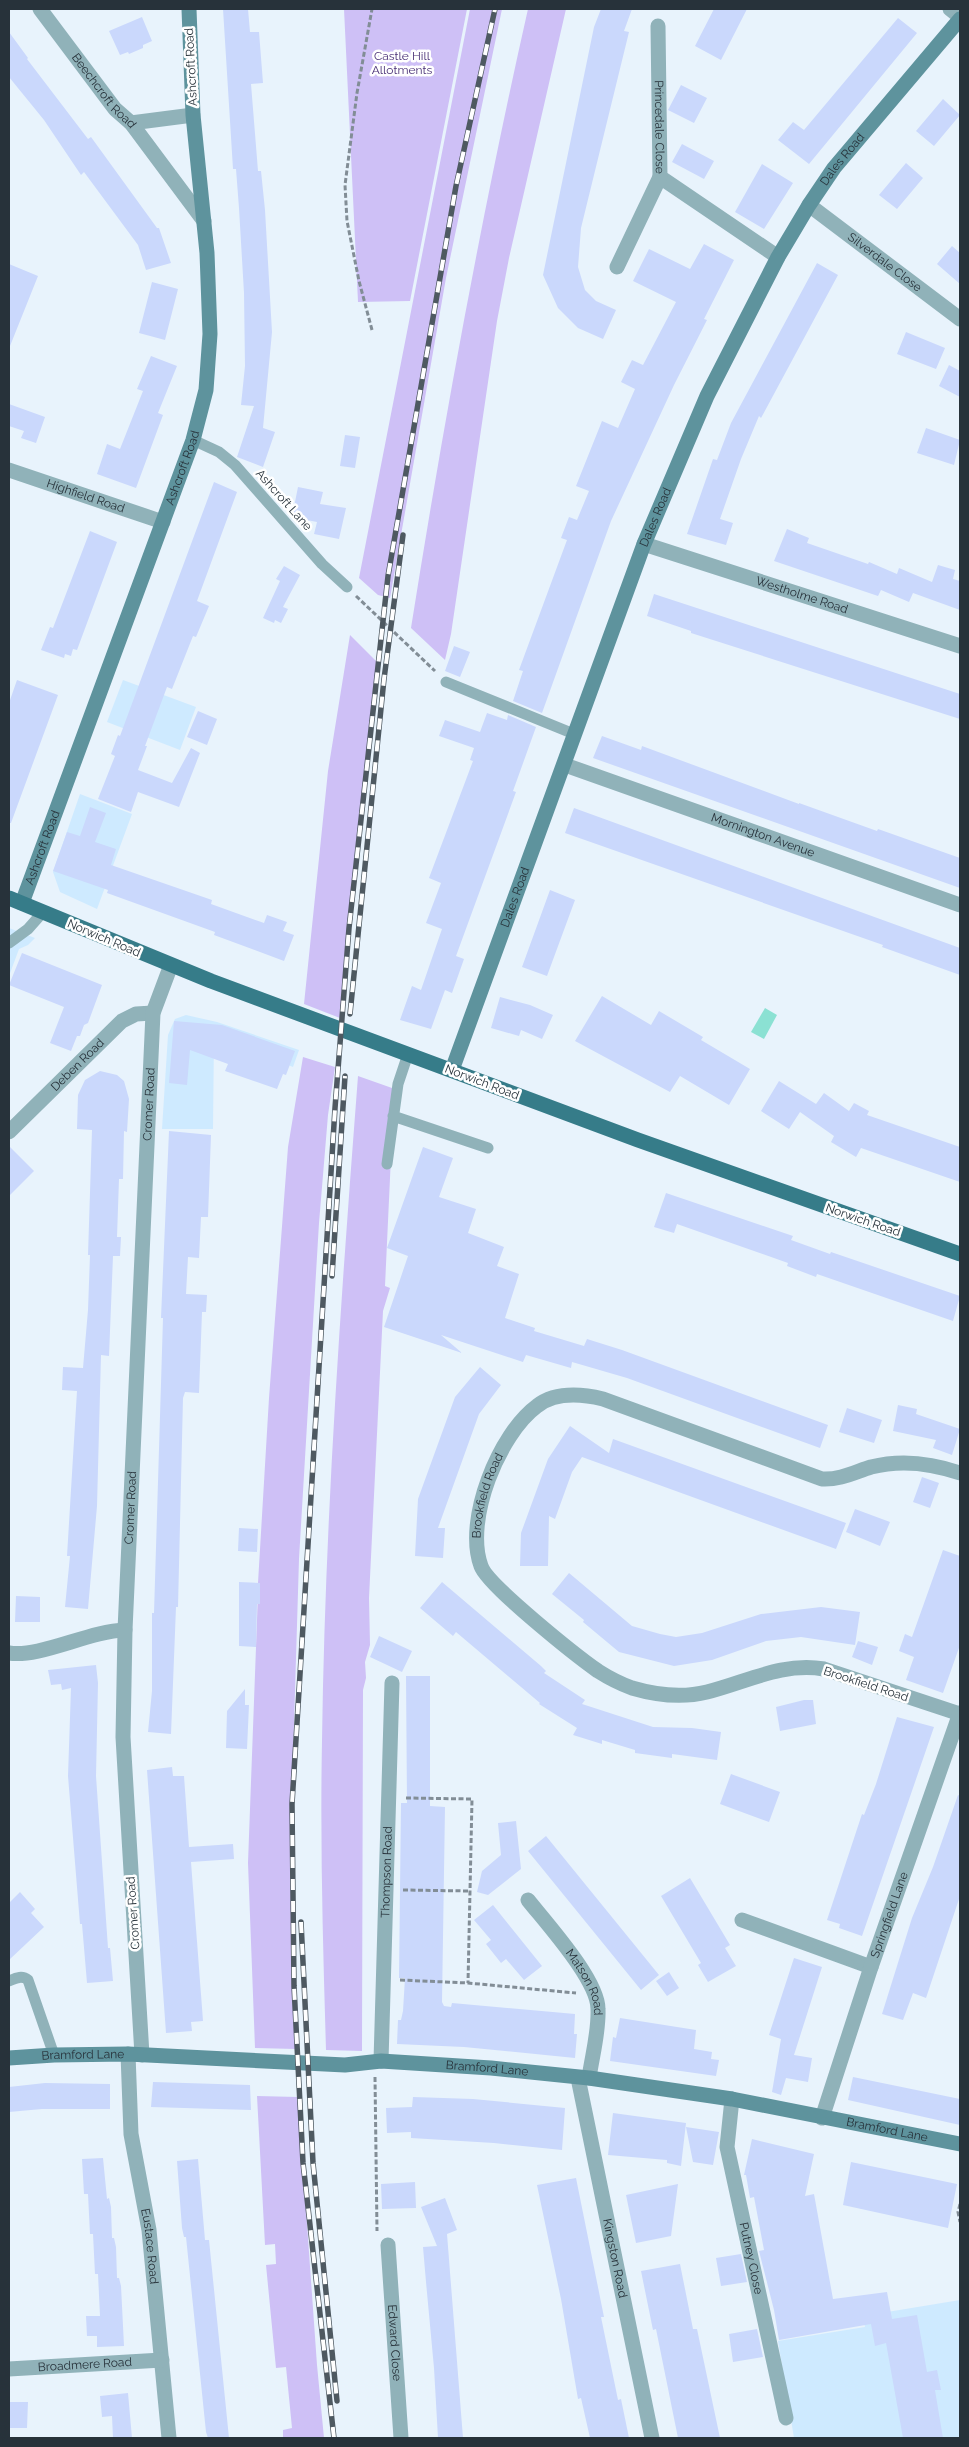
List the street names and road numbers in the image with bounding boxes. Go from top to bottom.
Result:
street label: Ashcroft Road [182,28,200,106]
street label: Beechcroft Road [69,51,139,131]
street label: Princedale Close [652,80,667,174]
street label: Dales Road [817,130,867,188]
street label: Silverdale Close [845,230,925,295]
street label: Ashcroft Road [163,429,202,507]
street label: Ashcroft Lane [253,467,315,533]
street label: Highfield Road [45,476,127,516]
street label: Dales Road [637,486,674,549]
street label: Westholme Road [754,574,850,616]
street label: Ashcroft Road [22,808,63,887]
street label: Mornington Avenue [709,810,817,860]
street label: Dales Road [498,865,532,929]
street label: Norwich Road [65,916,143,960]
street label: Deben Road [48,1036,107,1094]
street label: Norwich Road [443,1061,521,1103]
street label: Cromer Road [140,1067,158,1141]
street label: Norwich Road [824,1201,902,1239]
street label: Brookfield Road [470,1451,506,1539]
street label: Cromer Road [122,1471,139,1545]
street label: Brookfield Road [822,1664,910,1704]
street label: Thompson Road [378,1826,395,1918]
street label: Springfield Lane [868,1870,911,1960]
street label: Cromer Road [123,1876,143,1950]
street label: Matson Road [563,1946,605,2015]
street label: Bramford Lane [41,2047,124,2063]
street label: Bramford Lane [445,2058,529,2079]
street label: Bramford Lane [845,2115,929,2145]
street label: Eustace Road [138,2207,161,2285]
street label: Kingston Road [600,2217,630,2299]
street label: Putney Close [737,2221,766,2295]
street label: Edward Close [385,2304,404,2382]
street label: Broadmere Road [37,2355,132,2374]

